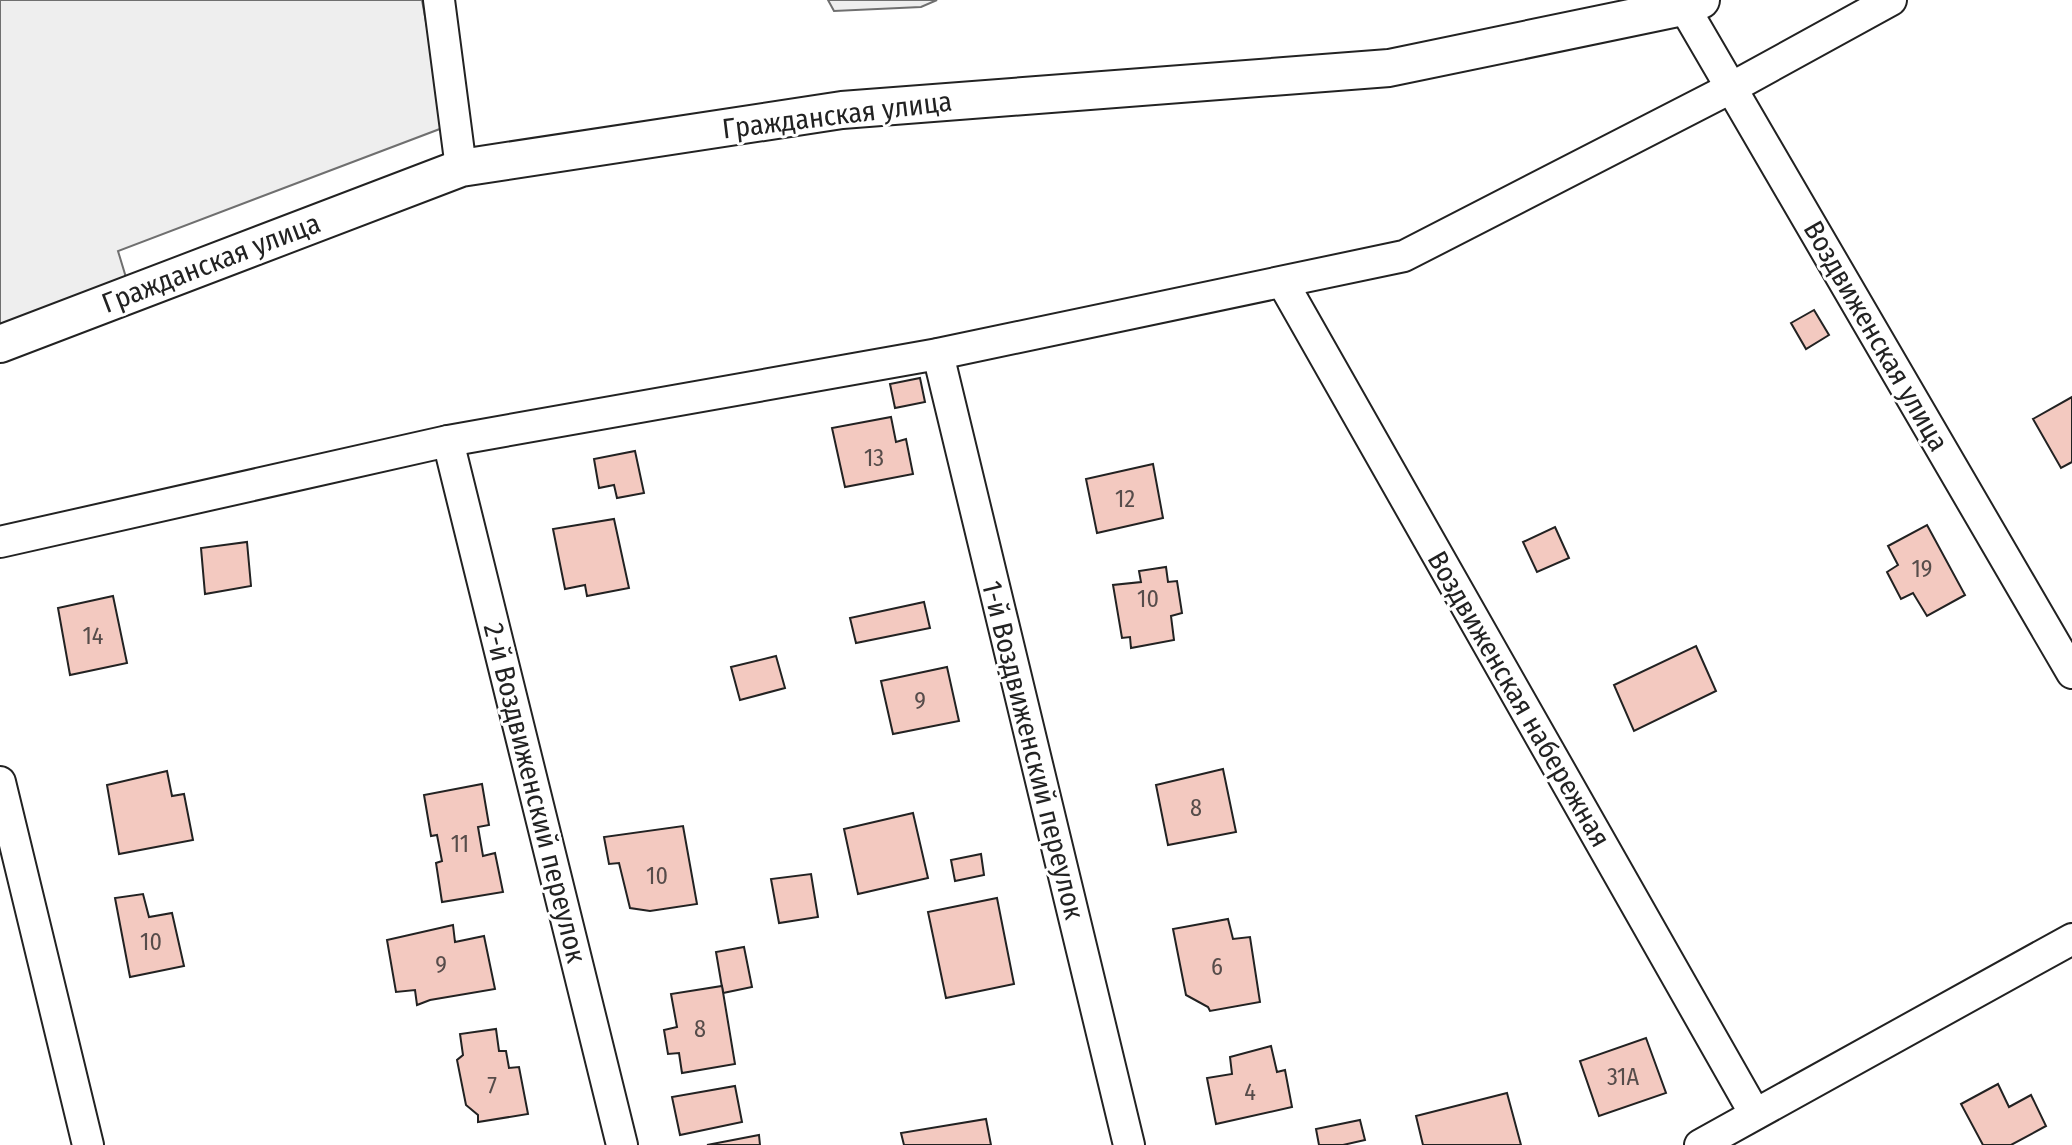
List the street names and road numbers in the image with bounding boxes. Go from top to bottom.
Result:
street label: Гражданская улица [720,85,954,145]
street label: Гражданская улица [97,206,325,320]
street label: Воздвиженская улица [1797,215,1955,457]
street label: Воздвиженская набережная [1421,545,1617,853]
street label: 1-й Воздвиженский переулок [975,577,1091,923]
street label: 2-й Воздвиженский переулок [477,620,593,966]

